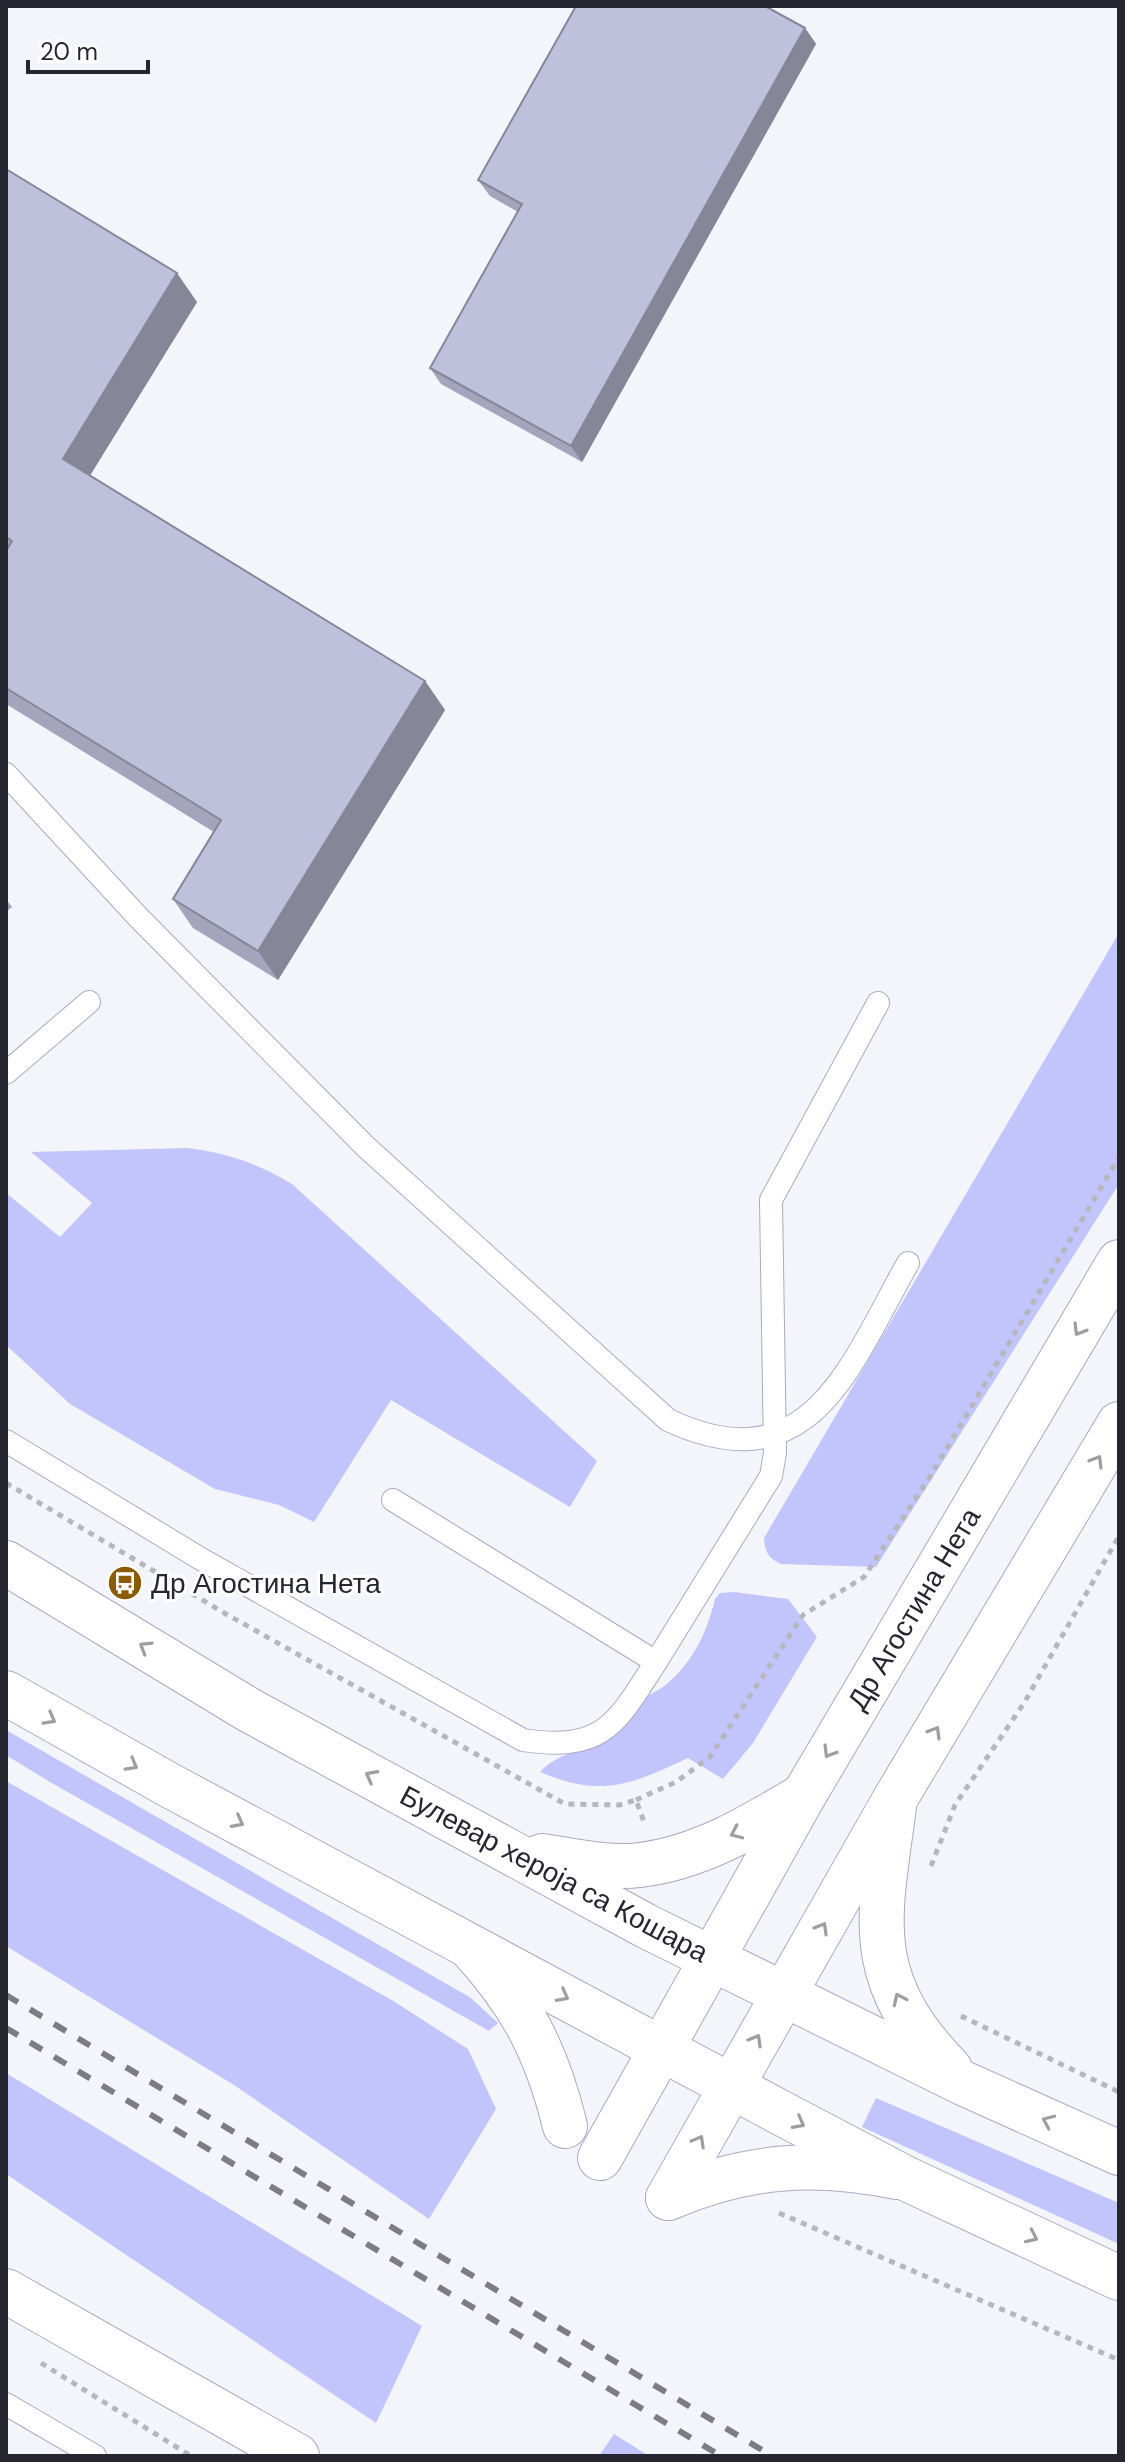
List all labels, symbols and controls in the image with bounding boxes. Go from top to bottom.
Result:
scale bar [28,24,148,74]
text: 20 m [40,36,98,67]
one-way arrow [1073,1321,1089,1335]
one-way arrow [1087,1455,1103,1470]
street label: Др Агостина Нета [839,1501,989,1717]
bus stop icon: Др Агостина Нета [106,1564,144,1602]
place label: Др Агостина Нета [151,1565,381,1602]
one-way arrow [139,1642,154,1657]
one-way arrow [42,1710,56,1725]
one-way arrow [926,1726,941,1741]
one-way arrow [823,1743,839,1758]
one-way arrow [123,1755,138,1771]
one-way arrow [365,1770,380,1785]
street label: Булевар хероја са Кошара [393,1777,715,1971]
one-way arrow [229,1812,243,1828]
one-way arrow [730,1824,744,1840]
one-way arrow [812,1922,828,1937]
one-way arrow [554,1986,569,2002]
one-way arrow [893,1993,909,2007]
one-way arrow [746,2034,762,2049]
one-way arrow [790,2113,805,2128]
one-way arrow [1042,2115,1056,2131]
one-way arrow [689,2136,705,2150]
one-way arrow [1024,2227,1038,2243]

